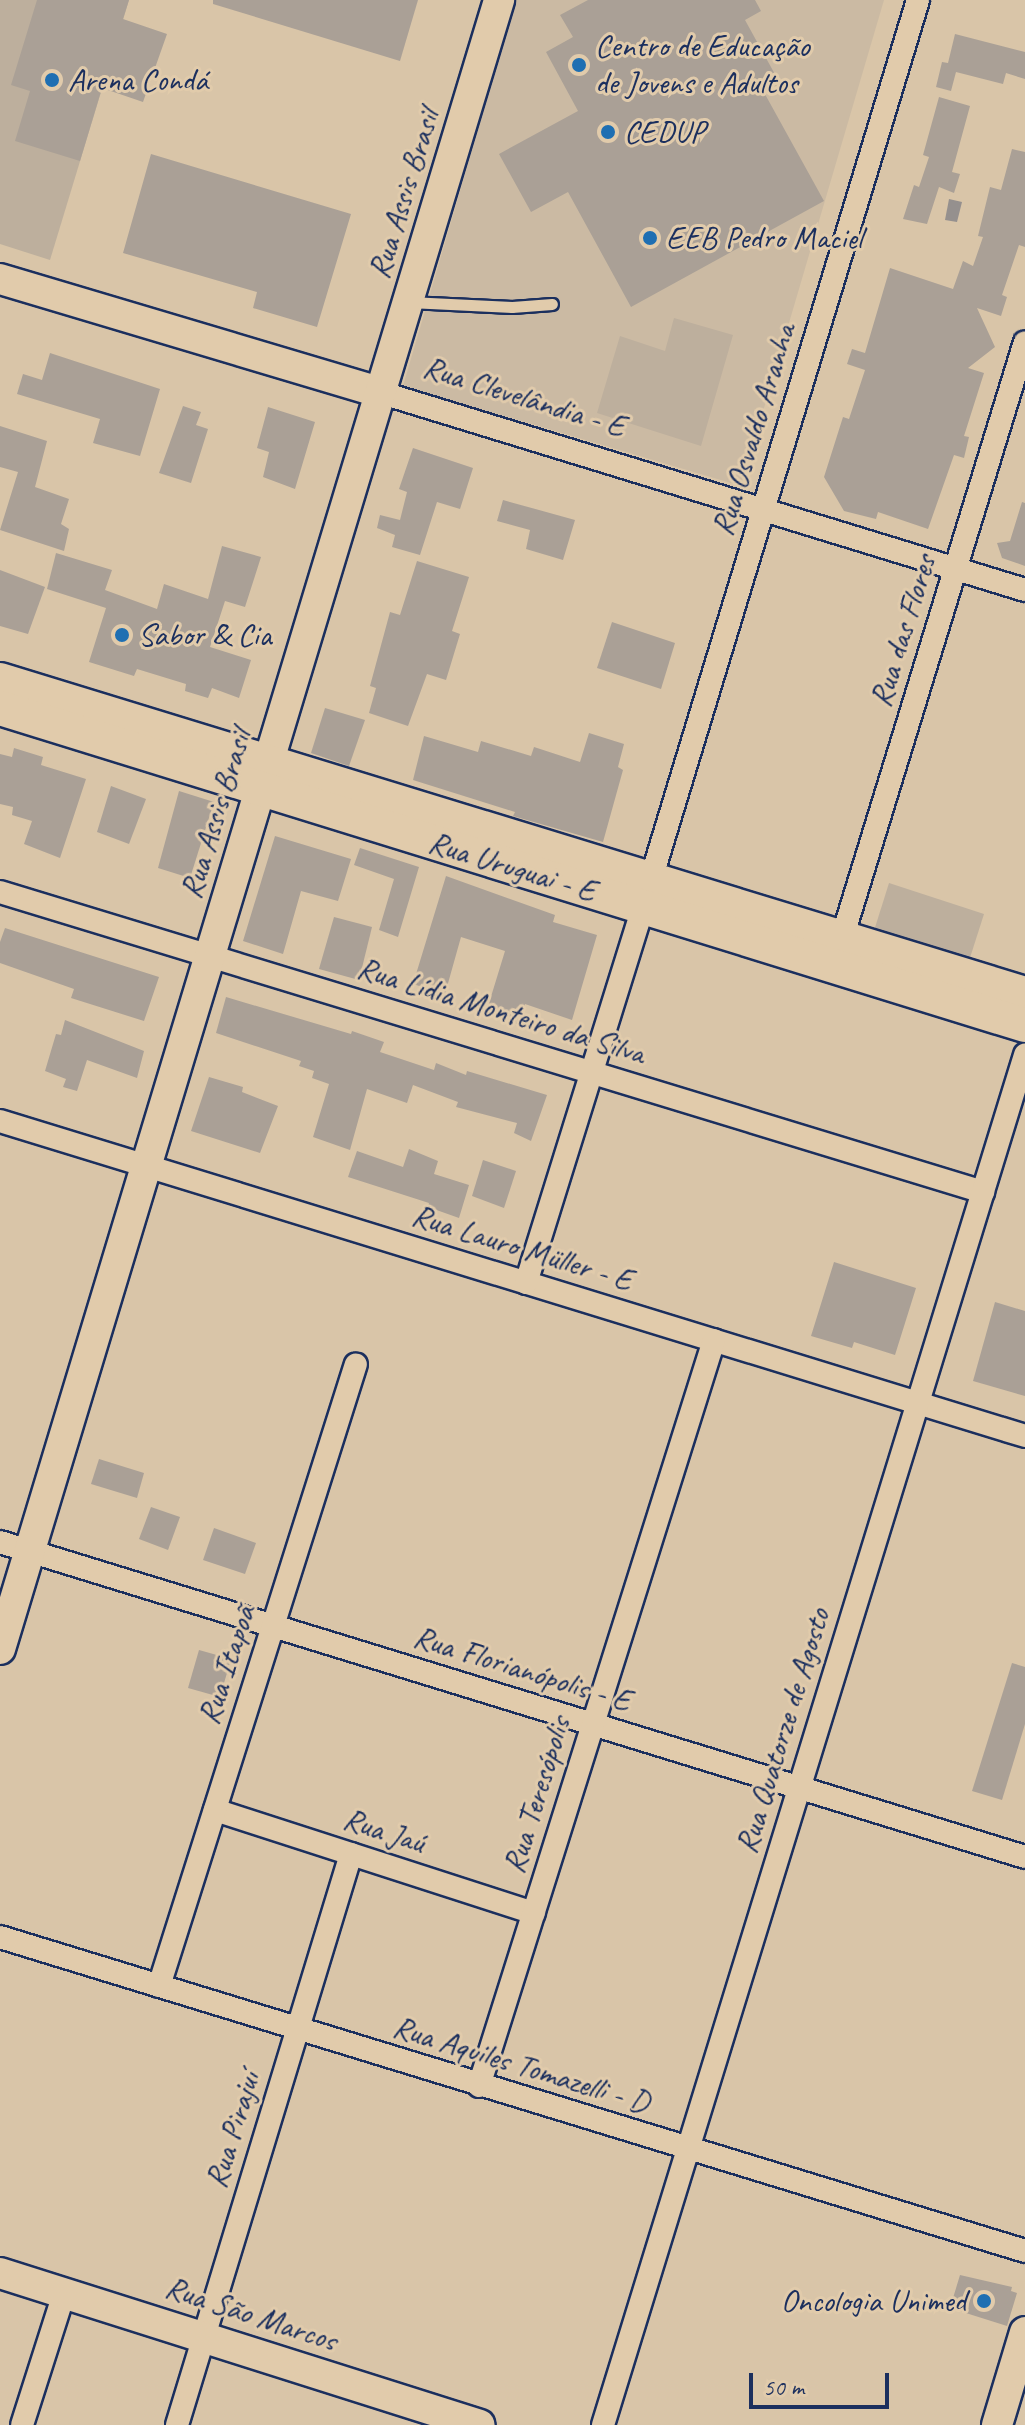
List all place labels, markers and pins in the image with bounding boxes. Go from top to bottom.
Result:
place label: Centro de Educação de Jovens e Adultos [595,28,809,103]
marker: Centro de Educação de Jovens e Adultos [570,56,588,74]
place label: Arena Condá [68,61,208,99]
marker: Arena Condá [43,71,61,89]
place label: CEDUP [624,113,705,151]
marker: CEDUP [599,123,617,141]
place label: EEB Pedro Maciel [666,219,862,257]
marker: EEB Pedro Maciel [641,229,659,247]
place label: Sabor & Cia [138,616,271,654]
marker: Sabor & Cia [113,626,131,644]
place label: Oncologia Unimed [779,2282,966,2320]
marker: Oncologia Unimed [973,2290,995,2312]

